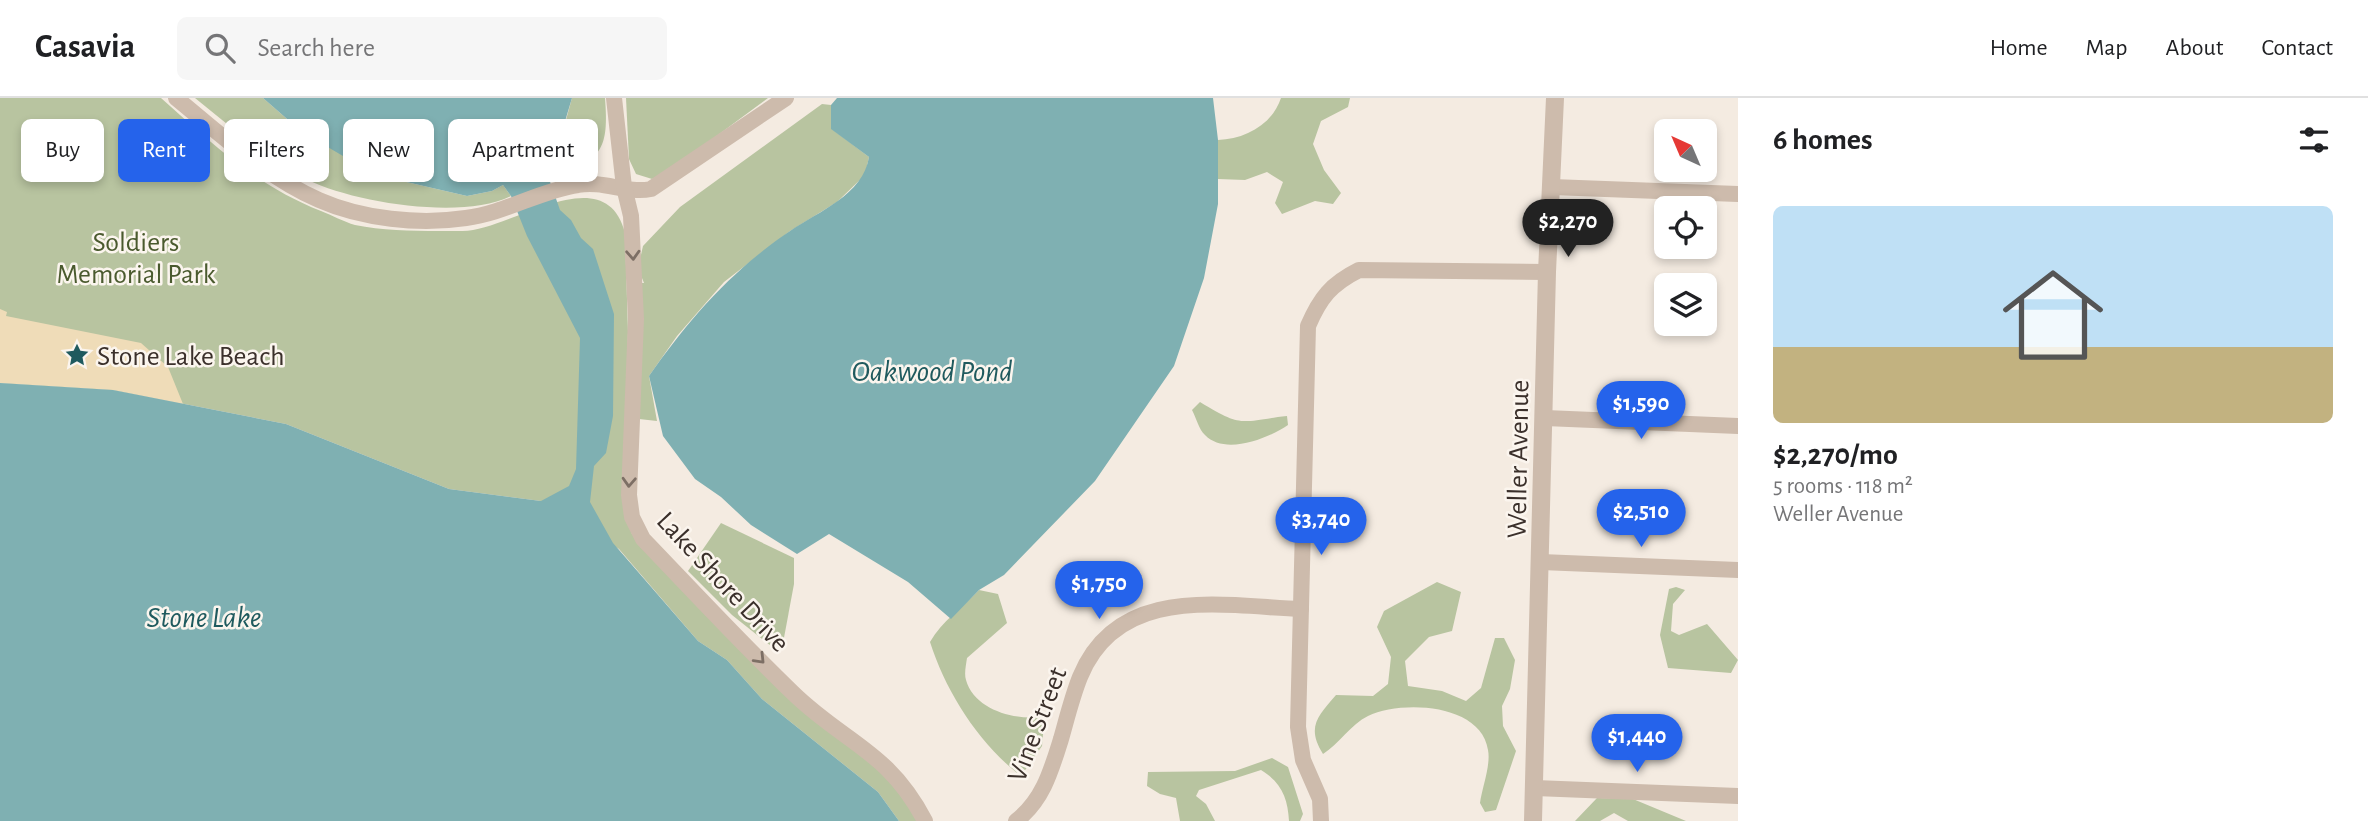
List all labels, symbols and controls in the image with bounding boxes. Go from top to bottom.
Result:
search box [177,17,667,80]
icon: search [201,29,239,67]
text: Casavia [35,31,135,64]
text: Search here [257,35,375,61]
text: Home [1990,36,2048,60]
text: Map [2086,36,2128,60]
text: About [2166,36,2223,60]
text: Contact [2261,36,2333,60]
chip: Buy [21,119,104,182]
chip: Rent [118,119,210,182]
chip: Filters [224,119,329,182]
chip: New [343,119,434,182]
chip: Apartment [448,119,598,182]
north arrow [1654,119,1717,182]
map controls [1654,119,1717,336]
icon: filters [2295,121,2333,159]
text: 6 homes [1773,125,1873,155]
button: locate [1654,196,1717,259]
pin: $2,270 [1511,200,1625,259]
text: $2,270 [1538,210,1598,233]
park label: Soldiers Memorial Park [57,229,216,289]
one-way arrow [625,250,640,261]
icon: home [1990,252,2116,378]
button: layers [1654,273,1717,336]
place icon: Stone Lake Beach [63,341,91,369]
place label: Stone Lake Beach [97,343,285,371]
water label: Oakwood Pond [852,357,1012,387]
street label: Weller Avenue [1504,379,1534,539]
pin: $1,590 [1584,382,1698,441]
text: $1,590 [1613,392,1669,415]
text: $2,270/mo [1773,440,1898,470]
text: 5 rooms · 118 m² [1773,475,1913,498]
one-way arrow [622,477,637,488]
pin: $2,510 [1584,490,1698,549]
pin: $3,740 [1264,498,1378,557]
text: $2,510 [1613,500,1669,523]
text: Weller Avenue [1773,503,1903,526]
street label: Lake Shore Drive [651,507,794,658]
text: $3,740 [1291,508,1351,531]
pin: $1,750 [1042,561,1156,621]
text: $1,750 [1071,572,1127,595]
water label: Stone Lake [147,603,261,633]
one-way arrow [751,651,764,664]
street label: Vine Street [1003,663,1073,786]
pin: $1,440 [1580,714,1694,774]
text: $1,440 [1607,725,1667,748]

